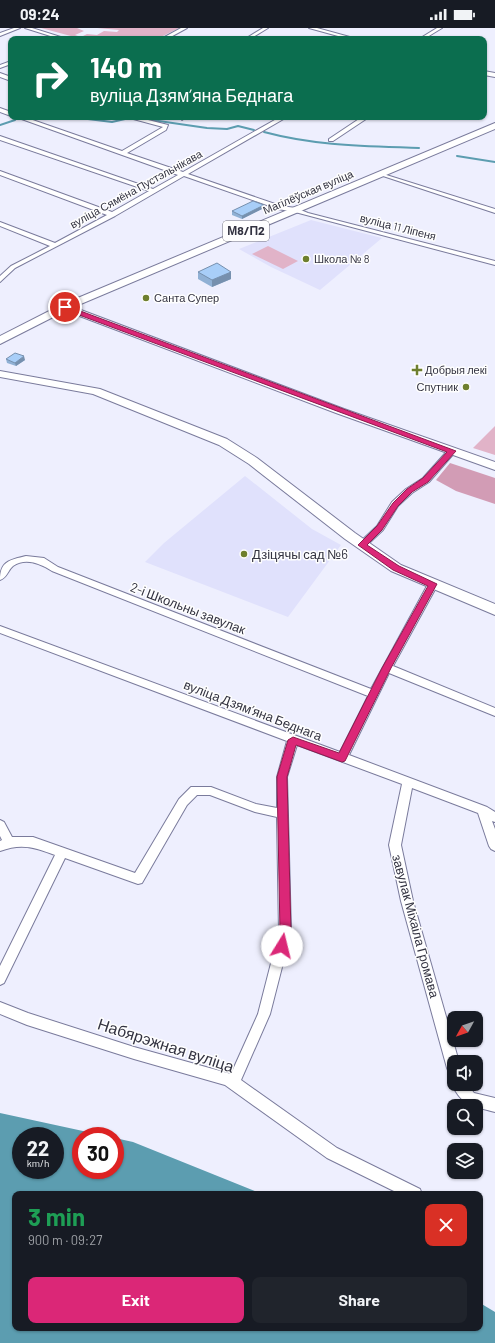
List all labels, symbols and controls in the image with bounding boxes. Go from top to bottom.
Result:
text: 09:24 [20,5,59,23]
text: 140 m [90,50,162,84]
icon: right [24,52,76,104]
text: вуліца Дзямʼяна Беднага [90,84,293,106]
street label: вуліца Сямёна Пустэльнікава [67,146,205,230]
street label: Магілёўская вуліца [261,166,356,216]
street label: вуліца 11 Ліпеня [359,211,438,242]
road number: М8/П2 [223,221,269,241]
place label: Школа № 8 [314,252,370,265]
marker: Школа № 8 [301,254,311,264]
pin [48,290,82,324]
place label: Санта Супер [154,291,219,304]
marker: Санта Супер [141,293,151,303]
icon: arrive [54,296,76,318]
place label: Добрыя лекі [425,363,487,376]
marker: Добрыя лекі [412,365,422,375]
place label: Спутник [417,380,458,393]
marker: Спутник [461,382,471,392]
place label: Дзіцячы сад №6 [252,546,348,562]
marker: Дзіцячы сад №6 [239,549,249,559]
street label: 2-і Школьны завулак [128,579,248,637]
street label: вуліца Дзямʼяна Беднага [182,676,325,744]
street label: завулак Міхаіла Громава [389,853,443,1000]
position arrow [261,925,303,967]
north arrow [447,1011,483,1047]
map controls [447,1011,483,1179]
street label: Набярэжная вуліца [96,1014,237,1076]
button: sound [447,1055,483,1091]
button: search [447,1099,483,1135]
speed limit sign: 30 [72,1127,124,1179]
text: 22 [27,1136,49,1160]
button: layers [447,1143,483,1179]
text: km/h [27,1157,49,1169]
text: 3 min [28,1202,85,1231]
button: close [425,1204,467,1246]
text: 900 m · 09:27 [28,1232,102,1248]
button: Exit [28,1277,244,1323]
button: Share [252,1277,467,1323]

